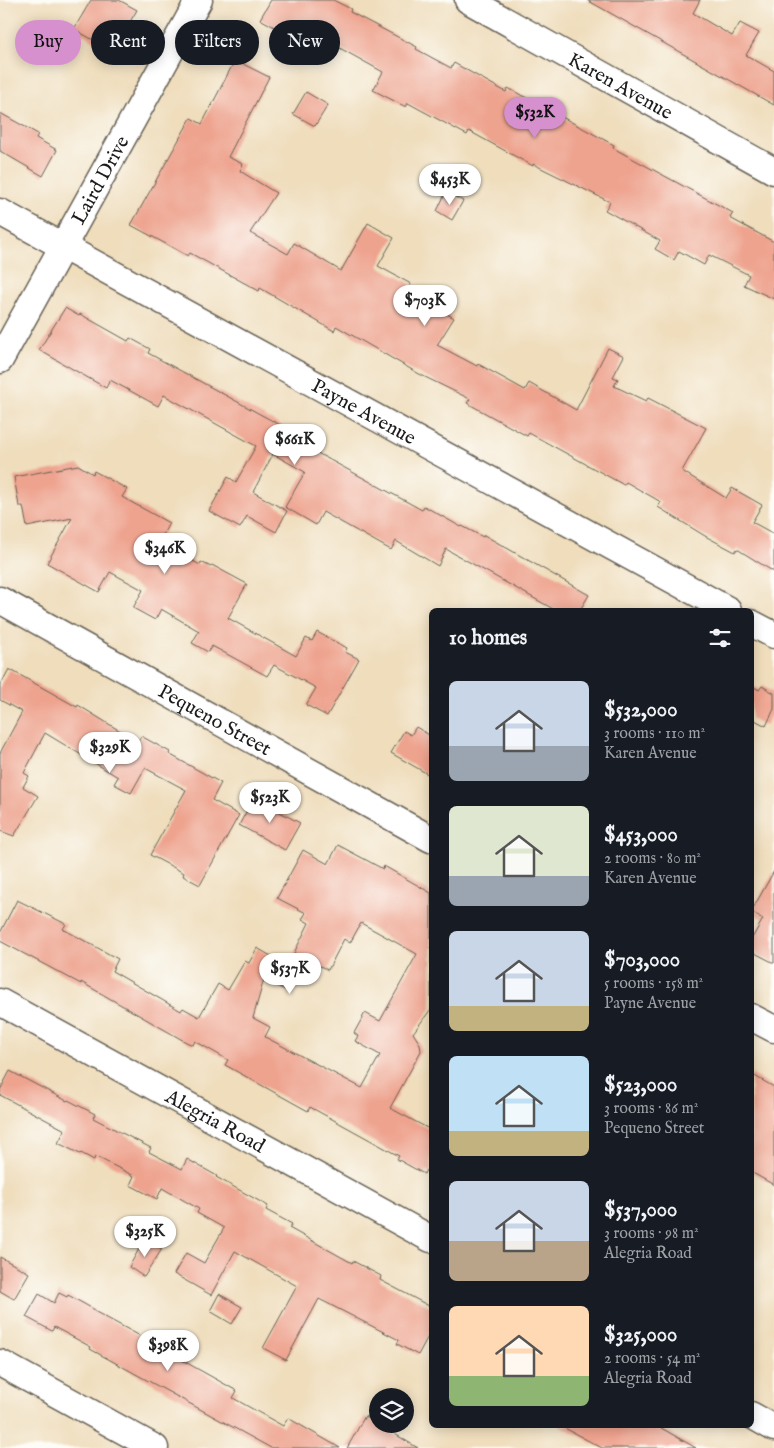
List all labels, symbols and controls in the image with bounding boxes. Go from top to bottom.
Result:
chip: Buy [15,20,81,65]
chip: Rent [91,20,165,65]
chip: Filters [175,20,259,65]
chip: New [269,20,340,65]
street label: Karen Avenue [563,48,677,126]
pin: $532K [500,96,570,139]
text: $532K [515,103,555,123]
street label: Laird Drive [67,132,135,229]
pin: $453K [415,164,485,206]
text: $453K [430,170,470,190]
pin: $703K [390,284,460,327]
text: $703K [404,291,446,311]
street label: Payne Avenue [307,374,420,451]
pin: $661K [260,424,330,466]
text: $661K [275,430,315,450]
pin: $346K [130,532,200,575]
text: $346K [145,539,186,559]
icon: filters [706,624,734,652]
text: 10 homes [449,625,527,652]
street label: Pequeno Street [153,679,275,762]
text: $532,000 [604,697,677,724]
icon: home [489,701,549,761]
text: 3 rooms · 110 m² [604,724,705,744]
pin: $329K [75,732,145,774]
text: $329K [90,738,130,758]
text: Karen Avenue [604,744,697,764]
pin: $523K [235,782,305,824]
text: $523K [250,788,290,808]
text: $453,000 [604,822,678,849]
icon: home [489,826,549,886]
text: 2 rooms · 80 m² [604,849,701,869]
text: Karen Avenue [604,869,697,889]
text: $703,000 [604,947,680,974]
icon: home [489,951,549,1011]
pin: $537K [255,952,325,995]
text: $537K [270,959,310,979]
text: 5 rooms · 158 m² [604,974,703,994]
text: Payne Avenue [604,994,696,1014]
text: $523,000 [604,1072,677,1099]
icon: home [489,1076,549,1136]
street label: Alegria Road [160,1084,269,1159]
text: 3 rooms · 86 m² [604,1099,698,1119]
text: Pequeno Street [604,1119,704,1139]
text: $537,000 [604,1197,677,1224]
icon: home [489,1201,549,1261]
pin: $325K [110,1216,180,1258]
text: $325K [125,1222,165,1242]
text: 3 rooms · 98 m² [604,1224,699,1244]
text: Alegria Road [604,1244,692,1264]
text: $325,000 [604,1322,677,1349]
icon: home [489,1326,549,1386]
pin: $398K [133,1330,203,1372]
text: $398K [148,1336,188,1356]
text: 2 rooms · 54 m² [604,1349,701,1369]
text: Alegria Road [604,1369,692,1389]
map controls [369,1388,414,1433]
button: layers [369,1388,414,1433]

